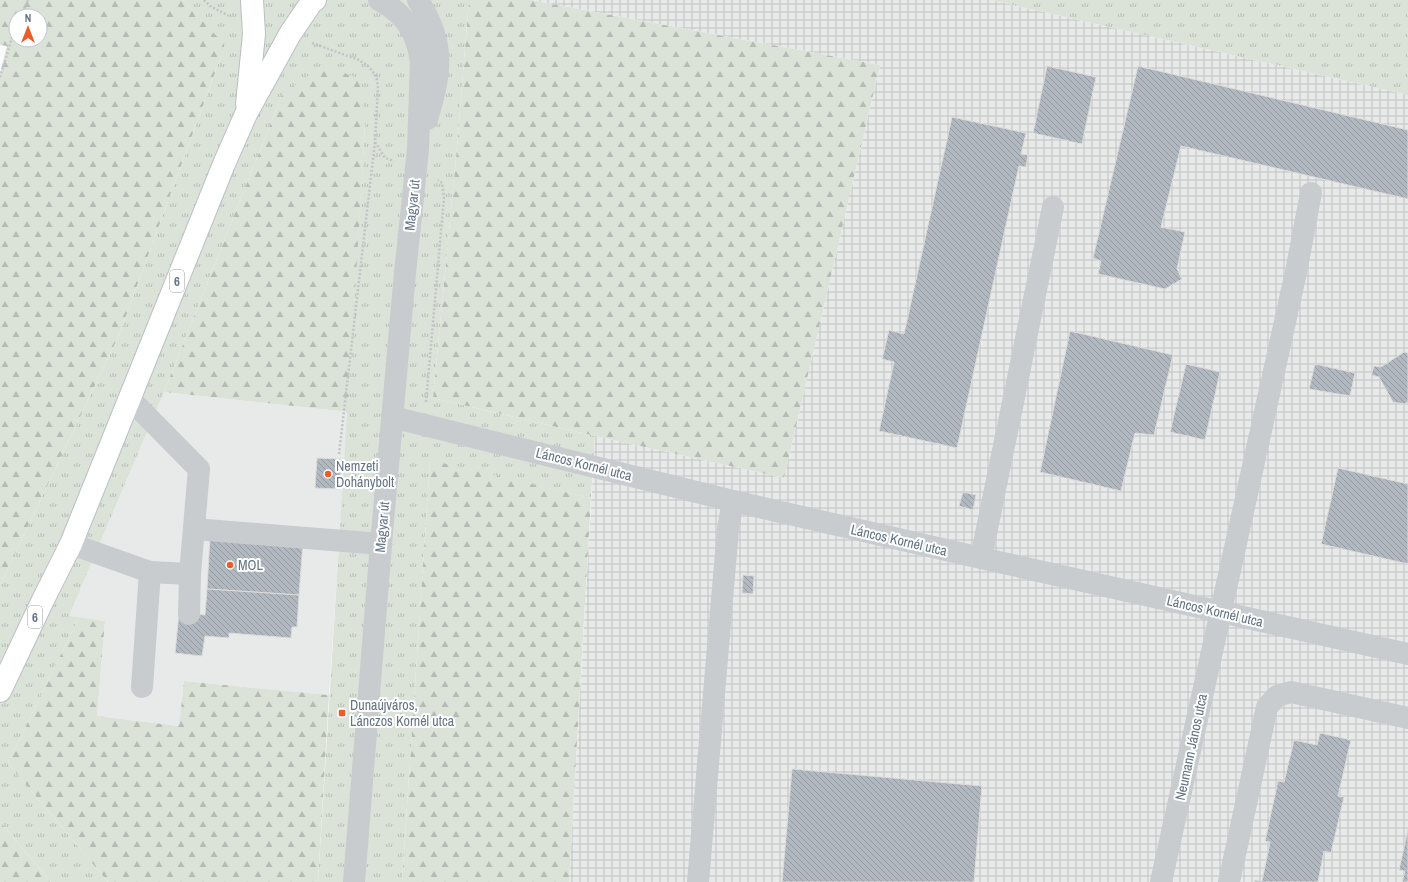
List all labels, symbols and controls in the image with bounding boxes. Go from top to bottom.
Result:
north arrow [8,8,48,48]
text: N [25,11,31,25]
street label: Magyar út [400,179,424,231]
road number: 6 [170,270,184,292]
street label: Láncos Kornél utca [534,443,634,485]
place label: Nemzeti Dohánybolt [336,457,394,491]
marker: Nemzeti Dohánybolt [323,469,333,479]
street label: Magyar út [371,501,393,553]
street label: Láncos Kornél utca [849,520,950,560]
place label: MOL [238,556,263,574]
marker: MOL [225,560,235,570]
street label: Láncos Kornél utca [1165,591,1266,631]
road number: 6 [28,606,42,628]
street label: Neumann János utca [1171,691,1211,802]
place label: Dunaújváros, Lánczos Kornél utca [350,696,455,730]
marker: Dunaújváros, Lánczos Kornél utca [337,708,347,718]

